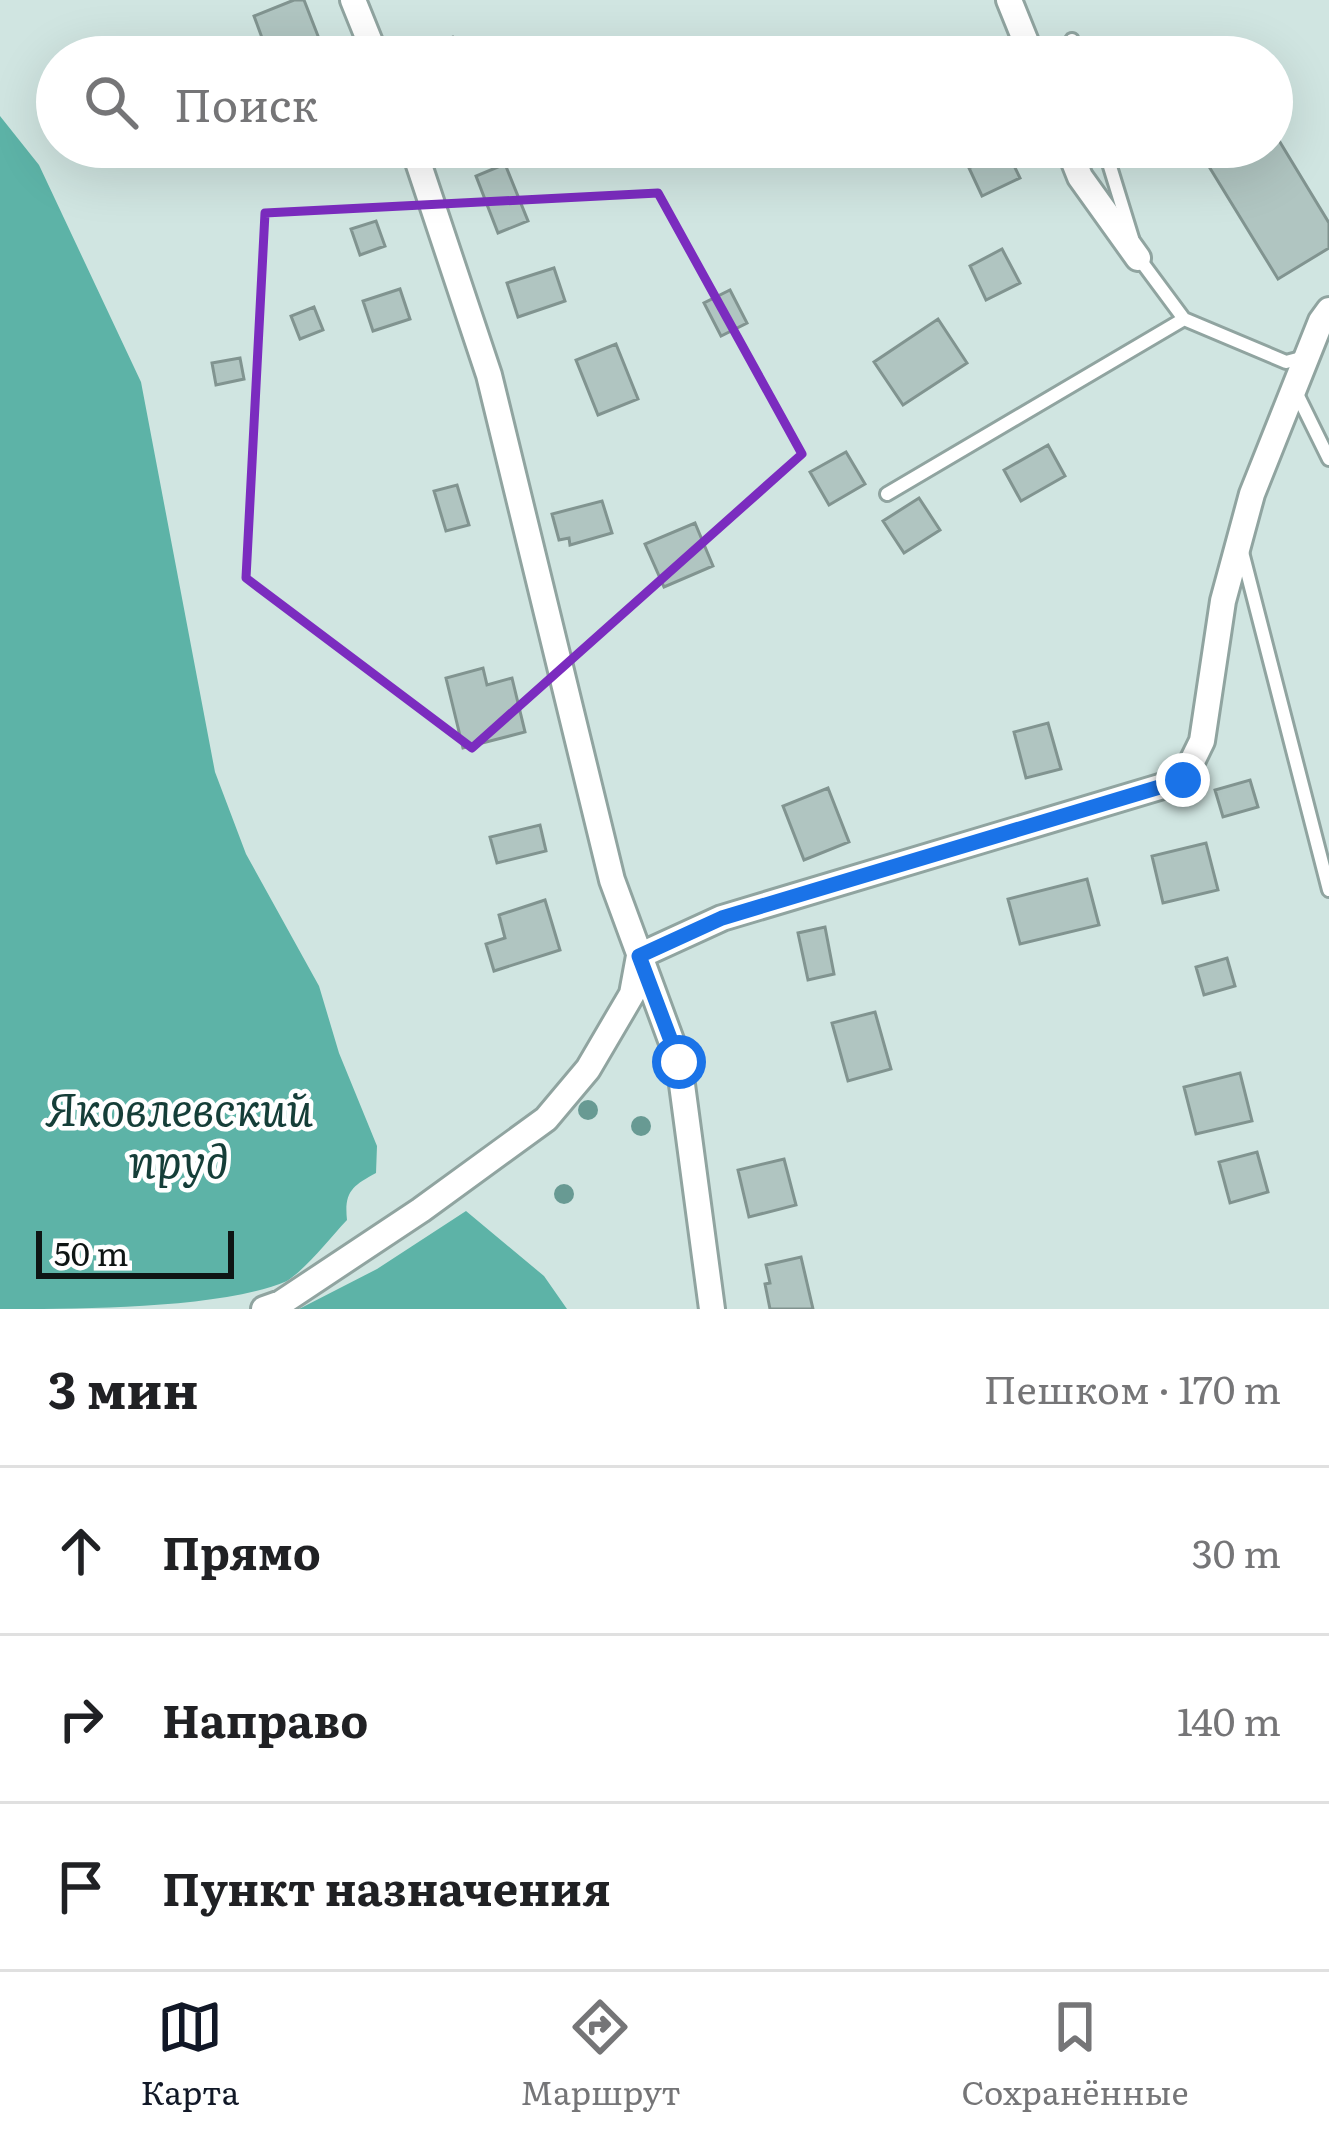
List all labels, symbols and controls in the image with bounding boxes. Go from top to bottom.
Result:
search box [36,36,1293,168]
icon: search [78,69,144,135]
text: Поиск [174,69,318,136]
route end [1156,753,1210,807]
route start [652,1035,706,1089]
water label: Яковлевский пруд [45,1073,314,1192]
scale bar [36,1225,234,1278]
text: 50 m [54,1227,128,1276]
text: 3 мин [48,1349,199,1425]
text: Пешком · 170 m [984,1358,1281,1416]
text: Прямо [162,1517,321,1584]
icon: ahead [48,1518,114,1584]
text: 30 m [1192,1522,1281,1580]
text: Направо [162,1685,368,1752]
icon: right [48,1686,114,1752]
text: 140 m [1177,1690,1281,1748]
text: Пункт назначения [162,1853,611,1920]
icon: arrive [48,1854,114,1920]
tab: Карта [140,1994,239,2115]
tab: Маршрут [520,1994,681,2115]
tab: Сохранённые [961,1994,1189,2115]

